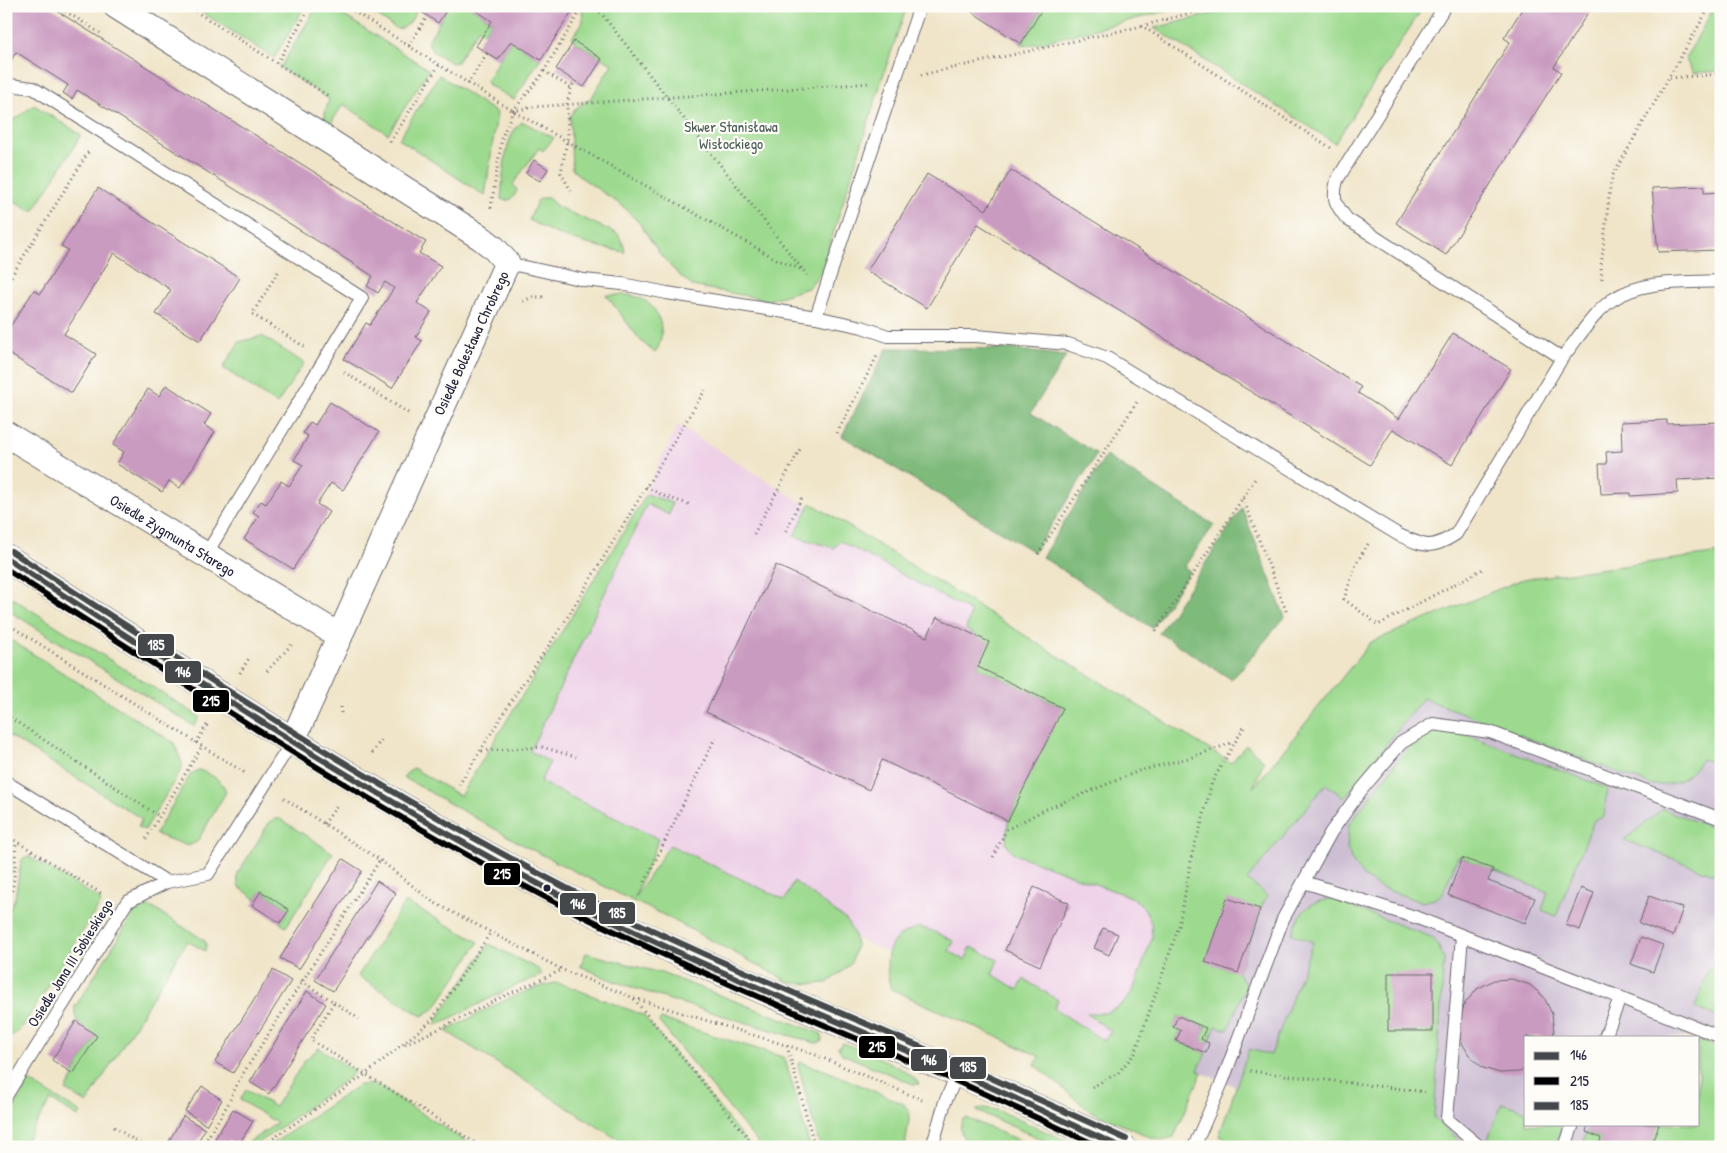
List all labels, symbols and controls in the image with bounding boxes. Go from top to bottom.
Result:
park label: Skwer Stanisława Wisłockiego [684,116,778,154]
street label: Osiedle Bolesława Chrobrego [428,267,514,419]
street label: Osiedle Zygmunta Starego [106,489,240,581]
line badge: 185 [137,633,175,657]
text: 185 [147,635,165,654]
line badge: 146 [164,660,202,684]
text: 146 [175,662,191,681]
line badge: 215 [192,689,230,713]
text: 215 [202,691,220,710]
line badge: 215 [483,862,521,886]
text: 215 [493,864,511,883]
unlabelled marker [542,883,552,893]
line badge: 146 [559,892,597,916]
text: 146 [570,894,586,913]
street label: Osiedle Jana III Sobieskiego [22,895,118,1031]
line badge: 185 [598,901,636,925]
text: 185 [608,903,626,922]
line badge: 215 [858,1035,896,1059]
legend [1524,1036,1700,1126]
text: 215 [868,1037,886,1056]
text: 146 [1570,1044,1587,1065]
line badge: 146 [910,1048,948,1072]
text: 146 [921,1050,937,1069]
line badge: 185 [949,1056,987,1080]
text: 185 [959,1057,977,1076]
text: 215 [1570,1070,1589,1091]
text: 185 [1570,1094,1589,1115]

